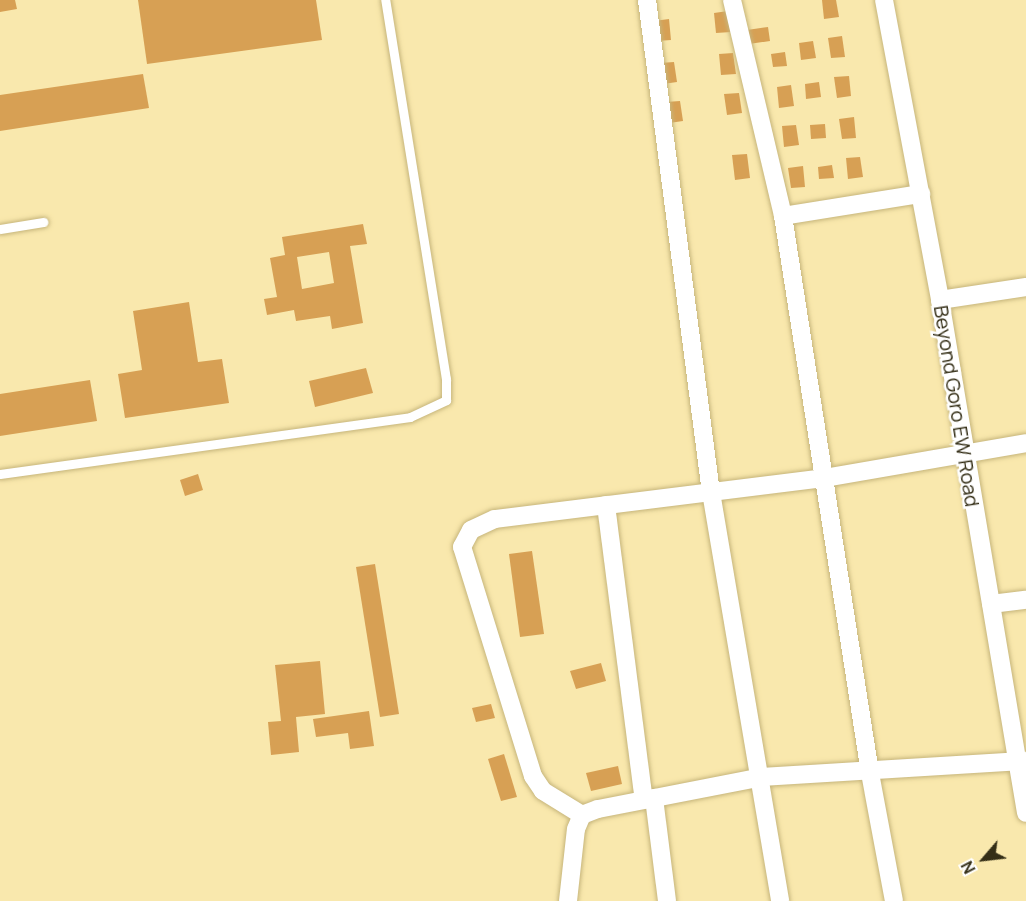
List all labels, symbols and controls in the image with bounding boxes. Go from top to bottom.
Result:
street label: Beyond Goro EW Road [929,304,985,508]
north arrow [954,829,1014,889]
text: N [956,857,981,878]

